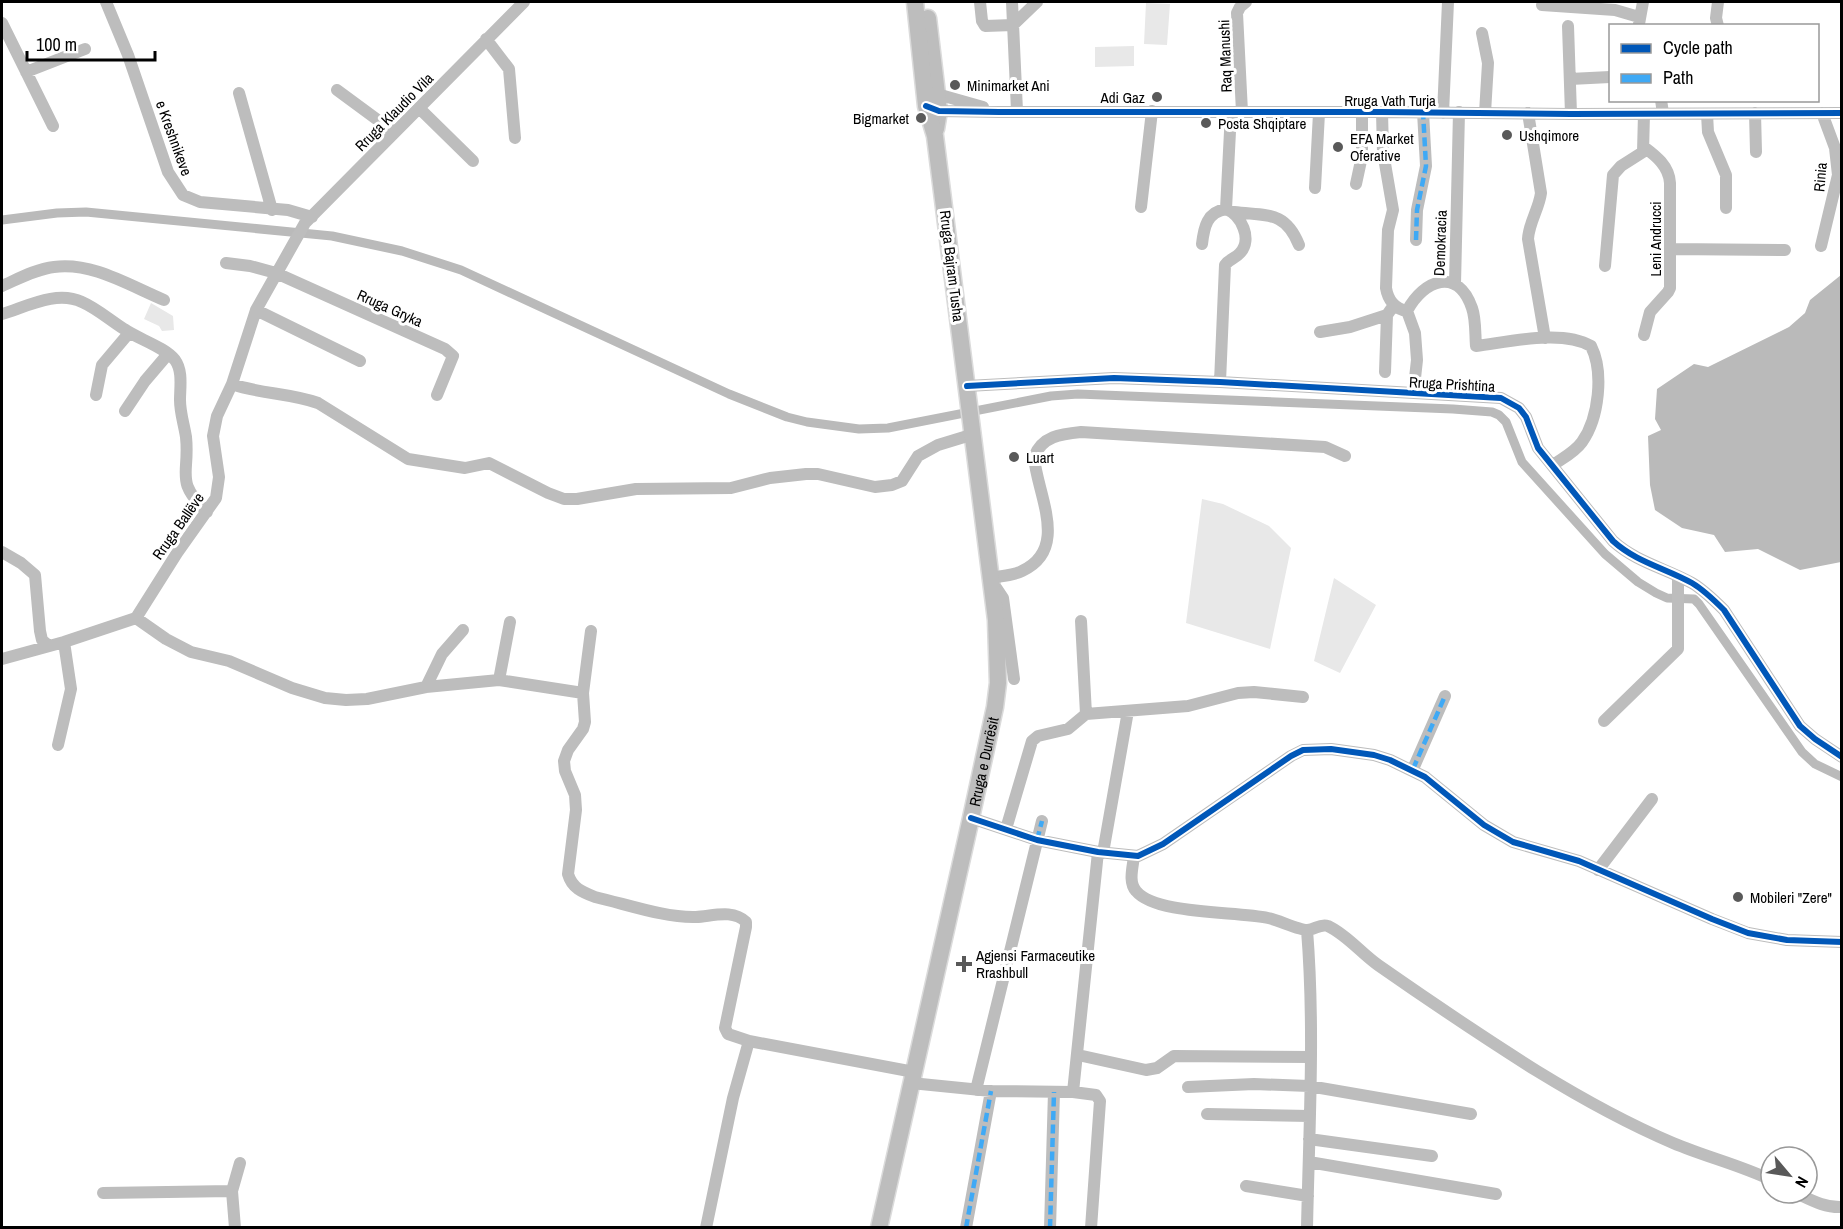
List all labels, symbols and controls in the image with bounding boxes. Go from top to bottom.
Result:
street label: Raq Manushi [1213,19,1237,93]
scale bar [27,24,154,62]
legend [1609,24,1819,102]
text: 100 m [36,32,77,57]
text: Cycle path [1663,35,1733,60]
text: Path [1663,65,1693,90]
street label: Rruga Klaudio Vila [350,68,438,156]
place label: Minimarket Ani [967,75,1050,96]
marker: Minimarket Ani [948,78,962,92]
place label: Adi Gaz [1100,87,1145,108]
marker: Adi Gaz [1150,90,1164,104]
street label: Rruga Vath Turja [1344,90,1436,111]
street label: e Kreshnikeve [151,97,197,179]
place label: Bigmarket [853,108,910,129]
marker: Bigmarket [914,111,928,125]
place label: Posta Shqiptare [1218,113,1306,134]
marker: Posta Shqiptare [1199,116,1213,130]
place label: Ushqimore [1519,125,1579,146]
place label: EFA Market Oferative [1350,128,1414,166]
marker: Ushqimore [1500,128,1514,142]
marker: EFA Market Oferative [1331,140,1345,154]
street label: Rinia [1808,161,1832,193]
street label: Leni Andrucci [1645,201,1666,277]
street label: Rruga Bajram Tusha [935,209,969,323]
street label: Demokracia [1428,209,1452,277]
street label: Rruga Gryka [354,284,426,332]
street label: Rruga Prishtina [1408,371,1496,397]
place label: Luart [1026,447,1055,468]
marker: Luart [1007,450,1021,464]
street label: Rruga Ballëve [147,488,209,564]
street label: Rruga e Durrësit [963,714,1003,808]
place label: Mobileri "Zere" [1750,887,1832,908]
marker: Mobileri "Zere" [1731,890,1745,904]
place label: Agjensi Farmaceutike Rrashbull [975,945,1095,983]
marker: Agjensi Farmaceutike Rrashbull [957,957,971,971]
north arrow [1759,1145,1819,1205]
text: N [1790,1173,1814,1192]

